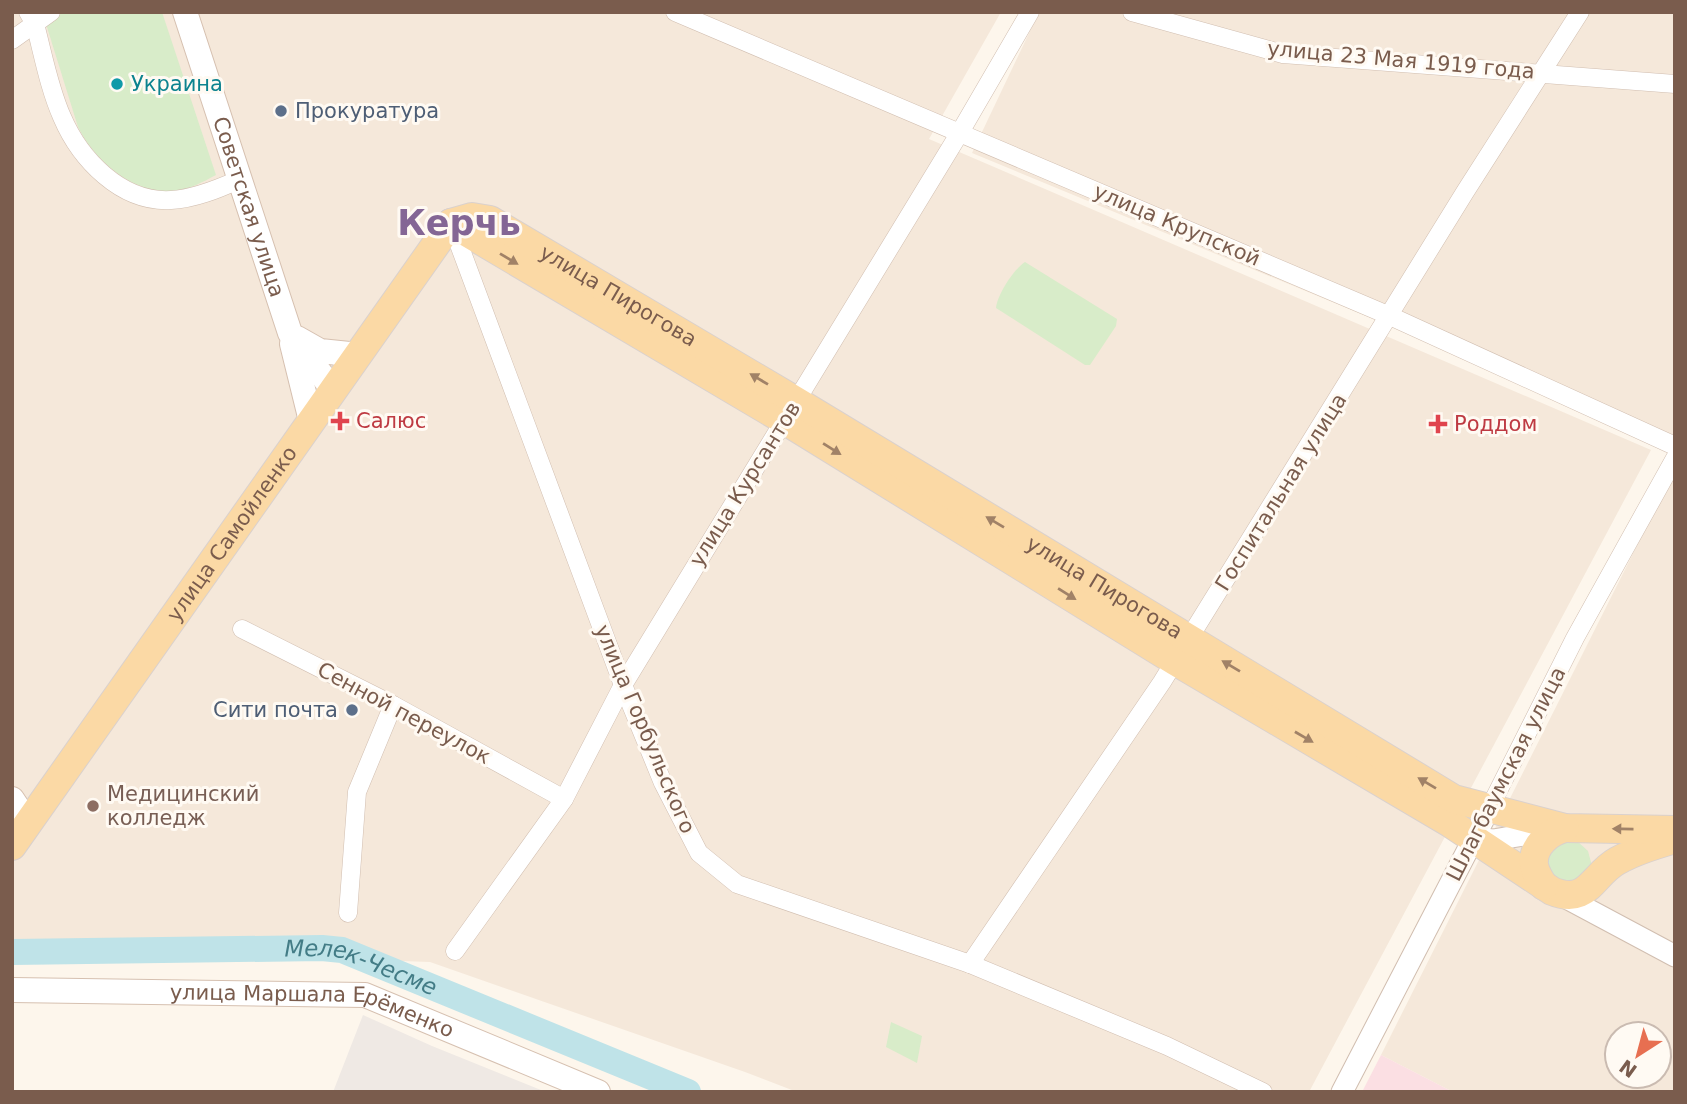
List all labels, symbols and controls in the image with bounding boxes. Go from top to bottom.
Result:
street label: улица 23 Мая 1919 года [1266,36,1536,84]
place label: Украина [131,72,223,96]
marker: Украина [109,76,125,92]
place label: Прокуратура [295,99,439,123]
marker: Прокуратура [273,103,289,119]
street label: Советская улица [208,114,289,300]
street label: улица Крупской [1090,179,1264,271]
district label: Керчь [397,203,521,243]
street label: улица Пирогова [535,240,701,352]
one-way arrow [500,253,519,265]
one-way arrow [749,373,768,386]
street label: Госпитальная улица [1210,389,1352,595]
street label: улица Курсантов [685,397,805,571]
place label: Салюс [356,409,426,433]
marker: Салюс [330,411,350,431]
place label: Роддом [1454,412,1537,436]
marker: Роддом [1428,414,1448,434]
street label: улица Самойленко [162,441,302,626]
one-way arrow [822,443,841,455]
one-way arrow [986,516,1005,529]
street label: улица Пирогова [1022,531,1187,644]
one-way arrow [1058,587,1077,600]
street label: улица Горбульского [590,621,700,837]
street label: Сенной переулок [313,657,495,769]
one-way arrow [1222,660,1241,672]
street label: Шлагбаумская улица [1442,663,1570,885]
place label: Сити почта [213,698,338,722]
marker: Сити почта [344,702,360,718]
one-way arrow [1294,731,1313,743]
one-way arrow [1417,776,1436,789]
place label: Медицинский колледж [107,782,259,830]
marker: Медицинский колледж [85,798,101,814]
one-way arrow [1612,824,1634,835]
water label: Мелек-Чесме [284,935,441,1001]
street label: улица Маршала Ерёменко [170,980,457,1043]
north arrow [1603,1020,1673,1090]
text: N [1615,1055,1641,1082]

